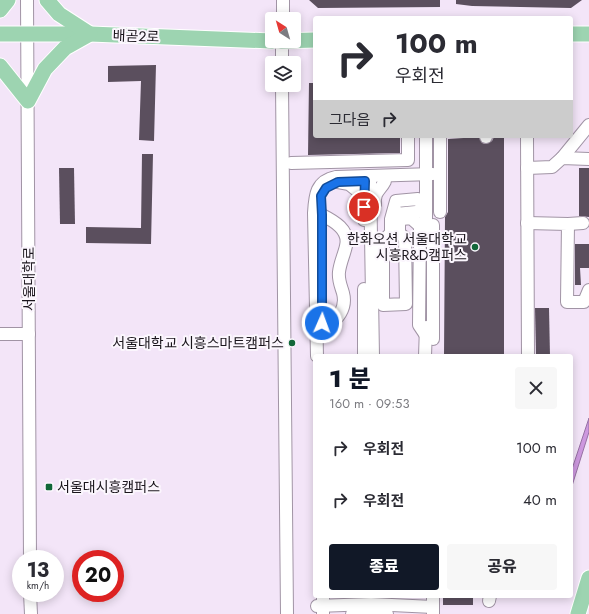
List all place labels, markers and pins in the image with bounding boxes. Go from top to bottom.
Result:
pin [347,190,381,224]
place label: 한화오션 서울대학교 시흥R&D캠퍼스 [347,229,467,265]
marker: 한화오션 서울대학교 시흥R&D캠퍼스 [470,242,480,252]
place label: 서울대학교 시흥스마트캠퍼스 [112,333,284,353]
marker: 서울대학교 시흥스마트캠퍼스 [287,338,297,348]
place label: 서울대시흥캠퍼스 [57,477,160,497]
marker: 서울대시흥캠퍼스 [44,482,54,492]

